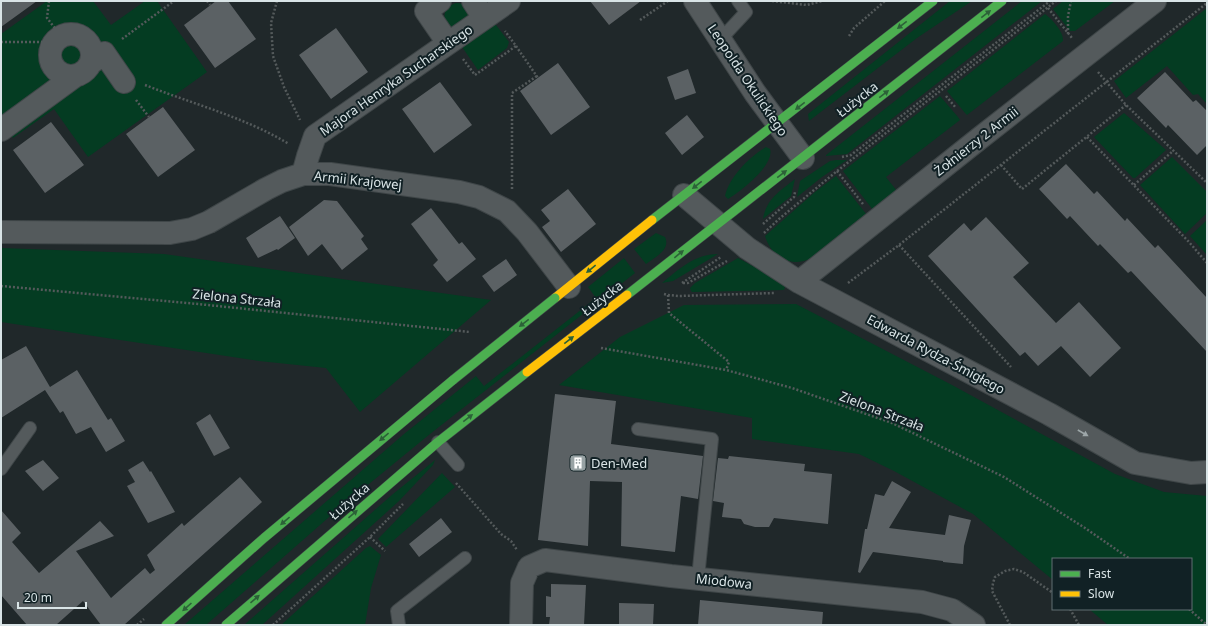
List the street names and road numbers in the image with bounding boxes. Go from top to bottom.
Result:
street label: Majora Henryka Sucharskiego [316,20,476,140]
street label: Leopolda Okulickiego [704,20,792,140]
street label: Łużycka [833,77,881,121]
street label: Żołnierzy 2 Armii [930,102,1022,180]
street label: Armii Krajowej [313,166,403,194]
street label: Łużycka [578,276,626,320]
street label: Zielona Strzała [192,284,282,312]
street label: Edwarda Rydza-Śmigłego [864,310,1008,398]
street label: Zielona Strzała [837,387,927,435]
street label: Łużycka [325,478,373,524]
street label: Miodowa [695,569,753,593]

